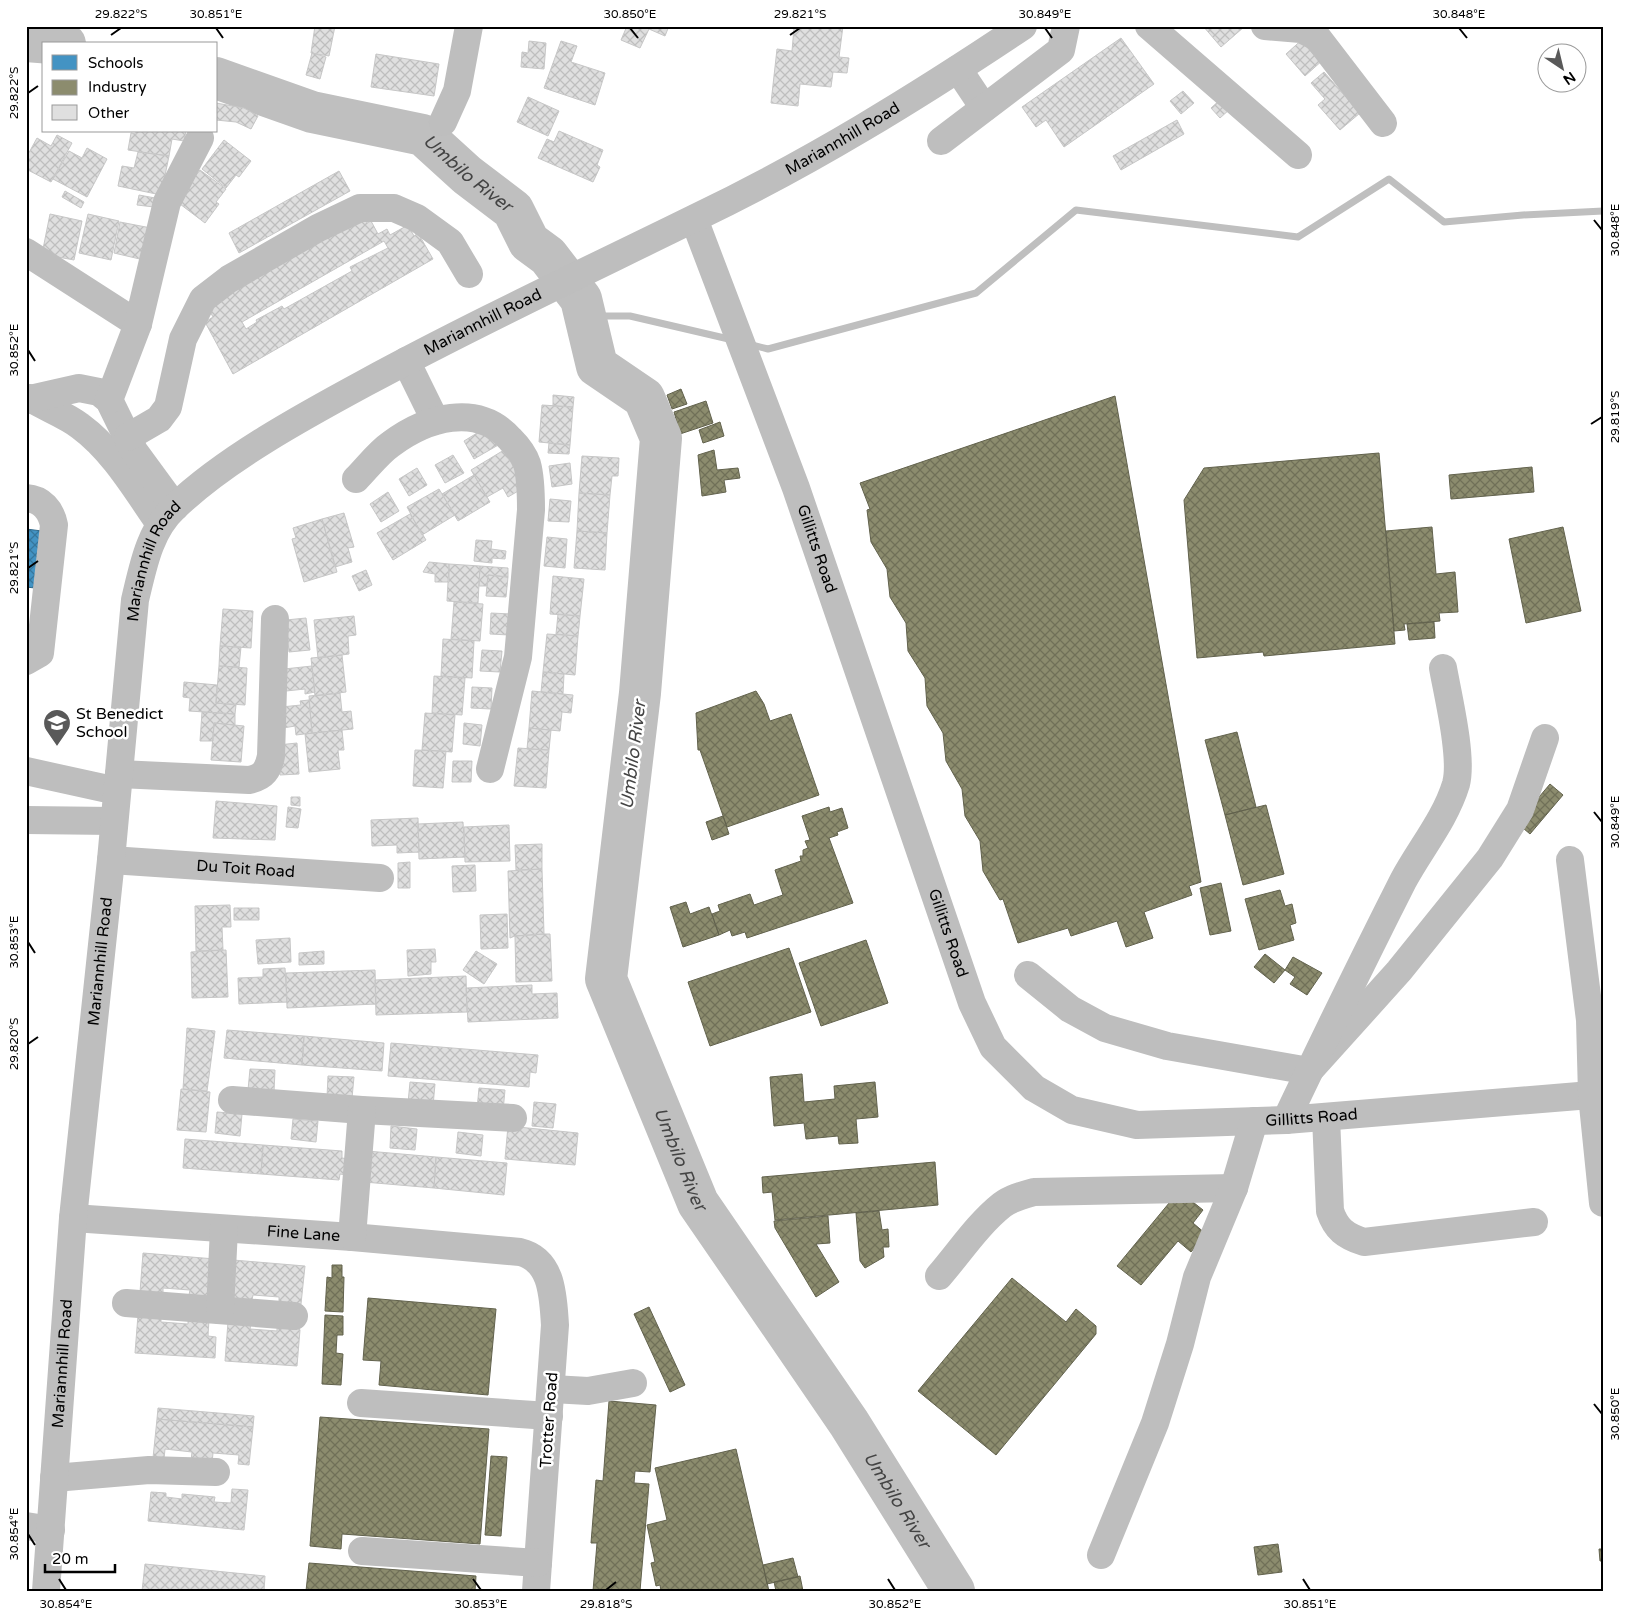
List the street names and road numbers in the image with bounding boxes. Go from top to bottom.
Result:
street label: Mariannhill Road [782,98,904,180]
street label: Mariannhill Road [421,284,545,360]
street label: Mariannhill Road [123,497,185,623]
street label: Gillitts Road [792,502,841,596]
street label: Du Toit Road [196,856,296,882]
street label: Gillitts Road [924,886,972,980]
street label: Mariannhill Road [83,896,117,1027]
street label: Gillitts Road [1265,1104,1358,1131]
street label: Fine Lane [266,1221,341,1246]
street label: Mariannhill Road [48,1298,77,1429]
street label: Trotter Road [536,1371,562,1469]

